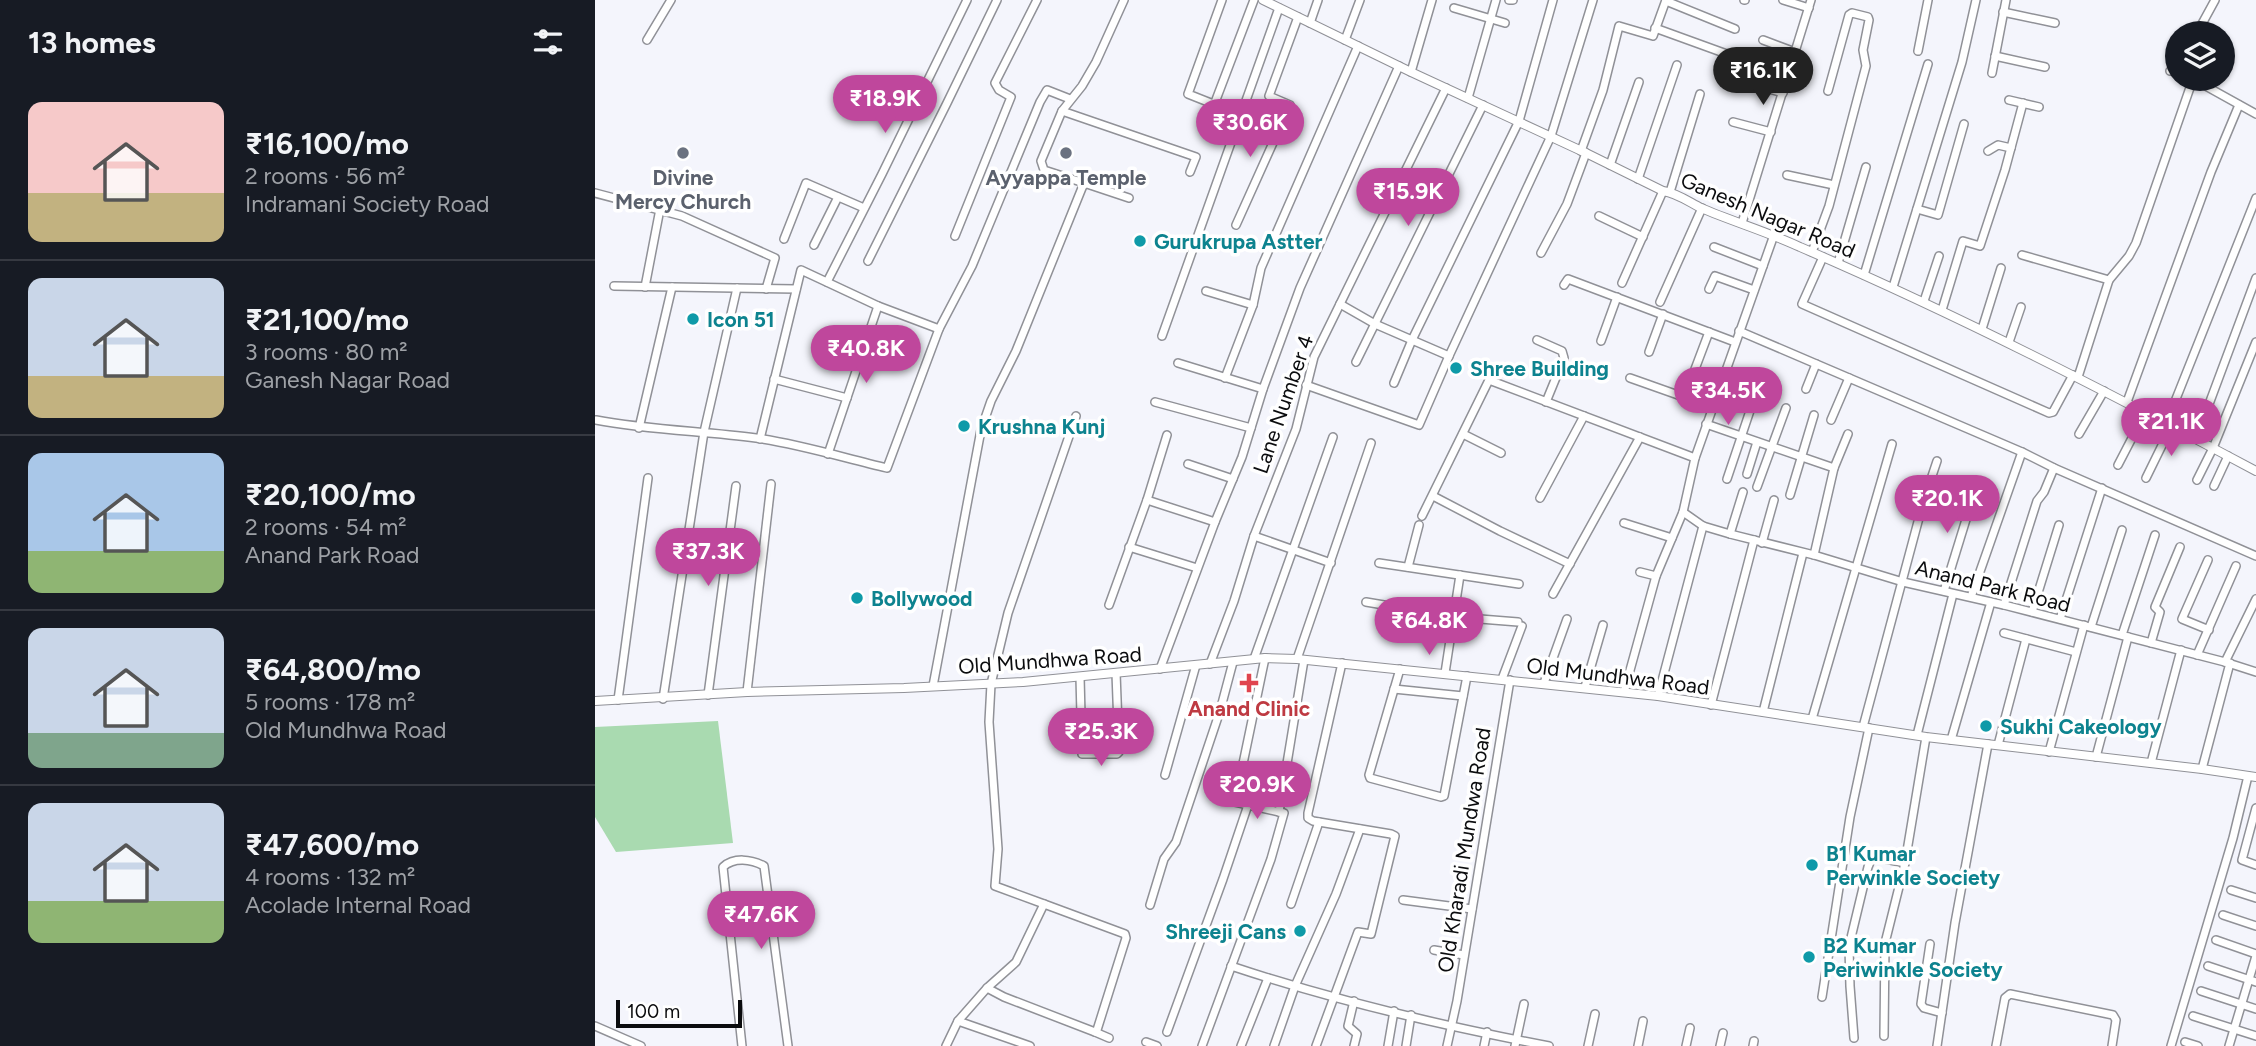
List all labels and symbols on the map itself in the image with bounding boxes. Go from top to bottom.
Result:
pin: ₹16.1K [1706,48,1820,107]
pin: ₹18.9K [828,76,942,135]
pin: ₹30.6K [1193,100,1307,159]
marker: Divine Mercy Church [675,145,691,161]
marker: Ayyappa Temple [1058,145,1074,161]
place label: Divine Mercy Church [615,165,751,214]
place label: Ayyappa Temple [986,165,1147,190]
street label: Ganesh Nagar Road [1677,167,1859,263]
pin: ₹15.9K [1351,168,1465,228]
place label: Gurukrupa Astter [1154,229,1323,254]
marker: Gurukrupa Astter [1132,233,1148,249]
place label: Icon 51 [707,307,775,332]
marker: Icon 51 [685,311,701,327]
pin: ₹40.8K [809,326,923,385]
street label: Lane Number 4 [1248,331,1318,477]
place label: Shree Building [1470,356,1609,381]
marker: Shree Building [1448,360,1464,376]
pin: ₹34.5K [1671,368,1785,427]
pin: ₹21.1K [2114,398,2228,458]
place label: Krushna Kunj [978,414,1105,439]
marker: Krushna Kunj [956,418,972,434]
pin: ₹20.1K [1890,476,2004,535]
pin: ₹37.3K [651,528,765,588]
street label: Anand Park Road [1913,555,2073,617]
place label: Bollywood [871,586,973,611]
marker: Bollywood [849,590,865,606]
pin: ₹64.8K [1372,598,1486,657]
street label: Old Mundhwa Road [957,641,1143,679]
street label: Old Mundhwa Road [1525,652,1711,700]
marker: Anand Clinic [1239,673,1259,693]
place label: Anand Clinic [1188,696,1311,721]
pin: ₹25.3K [1044,708,1158,768]
place label: Sukhi Cakeology [2000,714,2162,739]
marker: Sukhi Cakeology [1978,718,1994,734]
street label: Old Kharadi Mundwa Road [1432,726,1496,974]
pin: ₹20.9K [1200,762,1314,821]
place label: B1 Kumar Perwinkle Society [1826,841,2001,890]
marker: B1 Kumar Perwinkle Society [1804,857,1820,873]
pin: ₹47.6K [704,892,818,951]
place label: Shreeji Cans [1165,919,1286,944]
marker: Shreeji Cans [1292,923,1308,939]
place label: B2 Kumar Periwinkle Society [1823,933,2004,982]
marker: B2 Kumar Periwinkle Society [1801,949,1817,965]
scale bar [616,997,742,1029]

